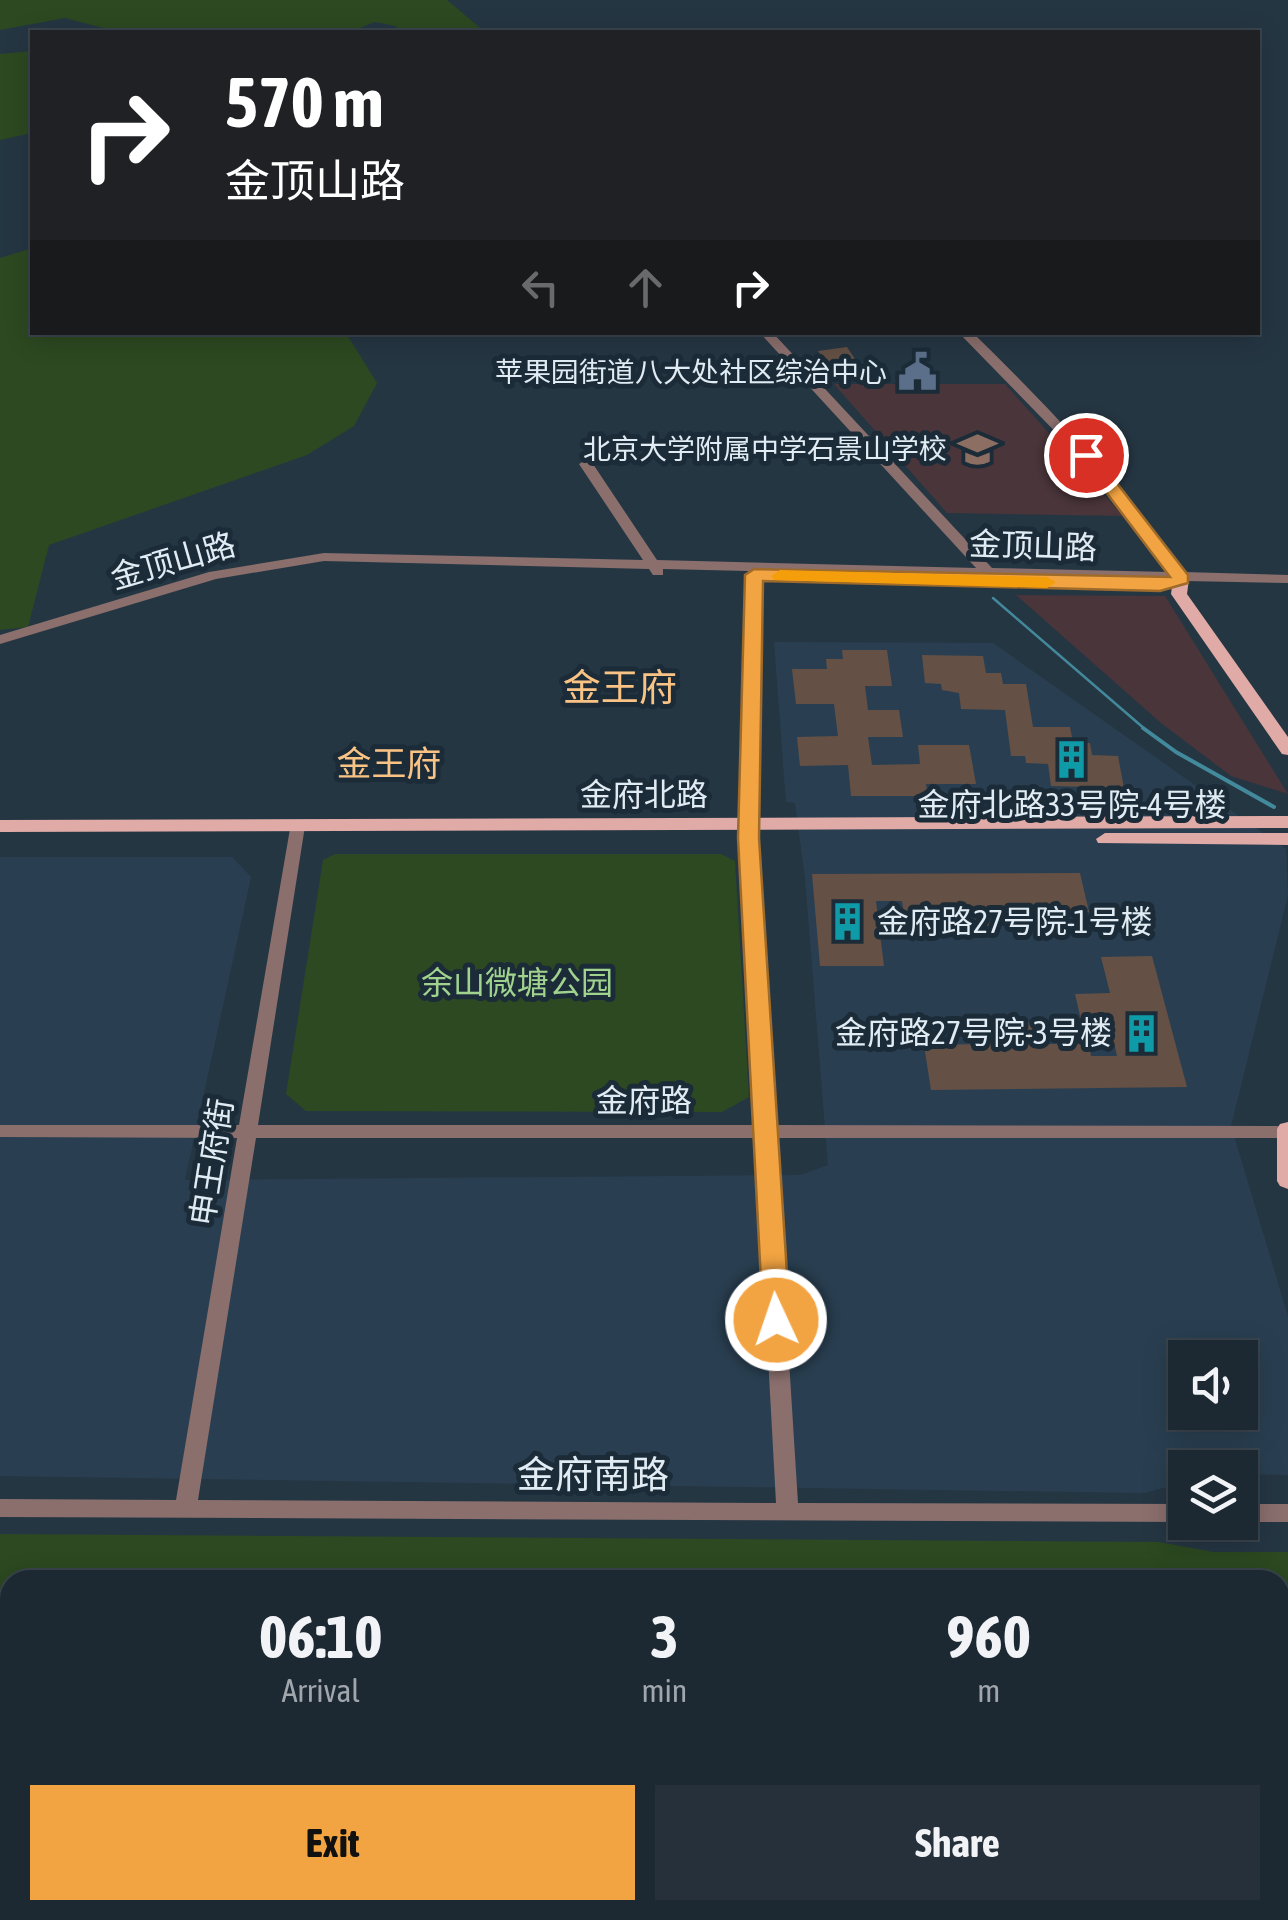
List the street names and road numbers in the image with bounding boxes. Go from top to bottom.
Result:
street label: 金顶山路 [106,525,239,596]
street label: 金顶山路 [968,525,1098,566]
street label: 金府北路 [580,776,708,813]
street label: 金府路 [596,1082,692,1119]
street label: 申王府街 [183,1096,240,1228]
street label: 金府南路 [517,1453,669,1496]

